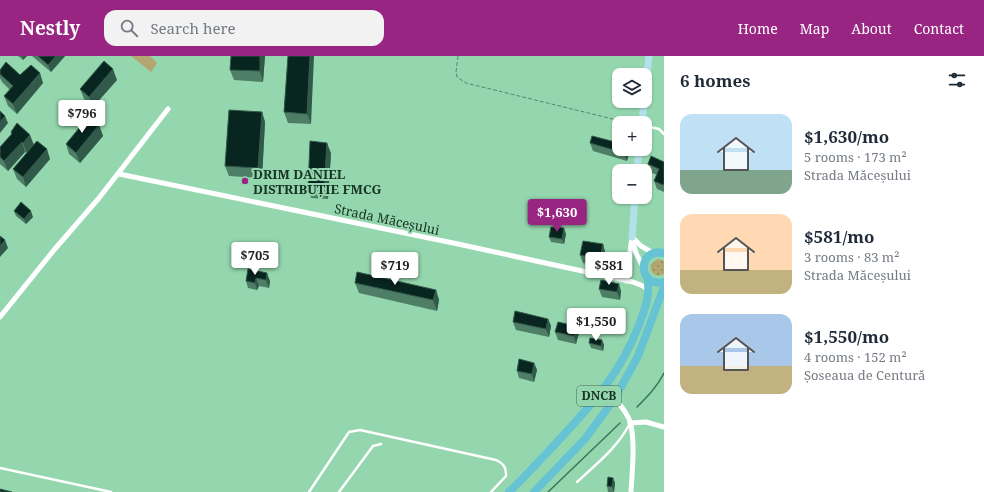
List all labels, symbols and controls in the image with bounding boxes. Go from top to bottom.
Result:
search box [104,10,384,46]
text: Nestly [20,15,80,41]
icon: search [118,17,140,39]
text: Search here [150,18,236,38]
text: Home [738,19,778,38]
text: Map [800,19,829,38]
text: About [851,19,892,38]
text: Contact [914,19,964,38]
map controls [612,68,652,204]
button: layers [612,68,652,108]
text: 6 homes [680,69,750,92]
icon: filters [946,69,968,91]
pin: $796 [58,100,106,134]
text: $796 [67,104,97,122]
button: + [612,116,652,156]
text: $1,630/mo [804,125,889,148]
icon: home [712,130,760,178]
text: 5 rooms · 173 m² [804,148,907,166]
button: − [612,164,652,204]
place label: DRIM DANIEL DISTRIBUȚIE FMCG [253,165,382,198]
text: Strada Măceșului [804,166,911,184]
marker: DRIM DANIEL DISTRIBUȚIE FMCG [240,176,250,186]
street label: Strada Măceșului [333,199,441,239]
pin: $1,630 [524,199,590,233]
text: $1,630 [537,203,577,221]
text: $581/mo [804,225,875,248]
icon: home [712,230,760,278]
pin: $705 [231,242,279,276]
text: $705 [240,246,270,264]
text: 3 rooms · 83 m² [804,248,899,266]
pin: $719 [371,252,419,286]
pin: $581 [585,252,633,286]
text: $719 [380,256,410,274]
text: $581 [594,256,624,274]
text: Strada Măceșului [804,266,911,284]
pin: $1,550 [563,308,629,342]
text: $1,550 [576,312,616,330]
text: $1,550/mo [804,325,889,348]
icon: home [712,330,760,378]
text: 4 rooms · 152 m² [804,348,907,366]
text: Șoseaua de Centură [804,366,925,384]
road number: DNCB [577,386,621,406]

